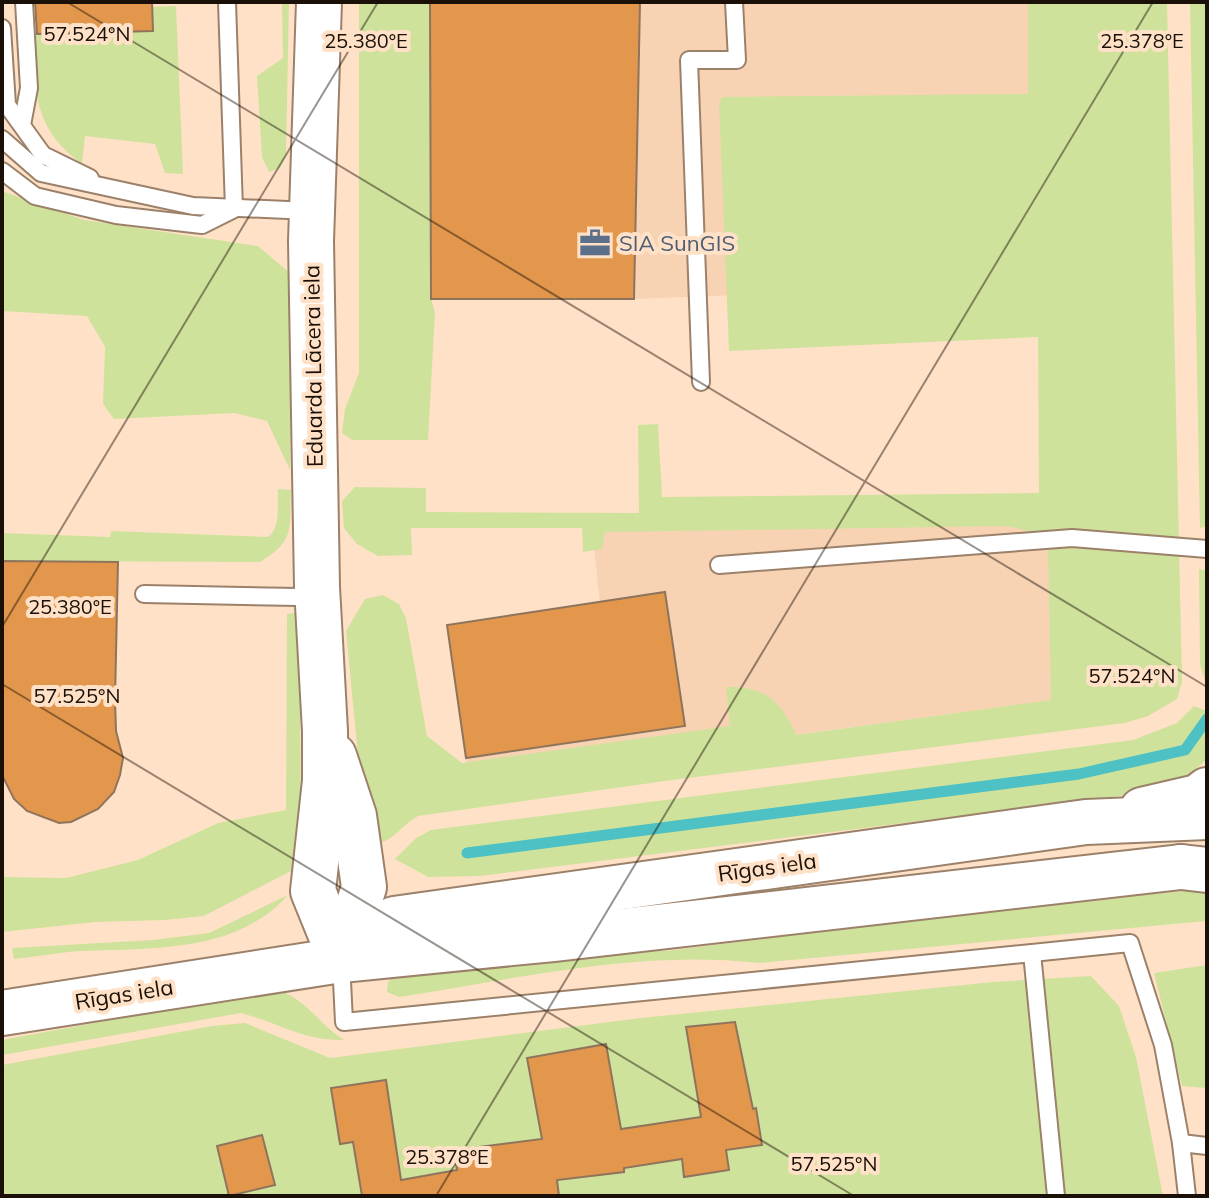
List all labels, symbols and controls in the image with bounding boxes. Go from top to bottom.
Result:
text: 57.524°N [44,21,130,46]
text: 25.380°E [324,28,408,53]
text: 25.378°E [1100,28,1184,53]
office icon: SIA SunGIS [578,226,612,260]
place label: SIA SunGIS [619,229,735,257]
street label: Eduarda Lācera iela [297,265,329,467]
text: 25.380°E [28,594,112,619]
text: 57.524°N [1089,663,1175,688]
text: 57.525°N [34,683,120,708]
street label: Rīgas iela [716,846,818,888]
street label: Rīgas iela [73,972,175,1016]
text: 25.378°E [405,1144,489,1169]
text: 57.525°N [791,1151,877,1176]

